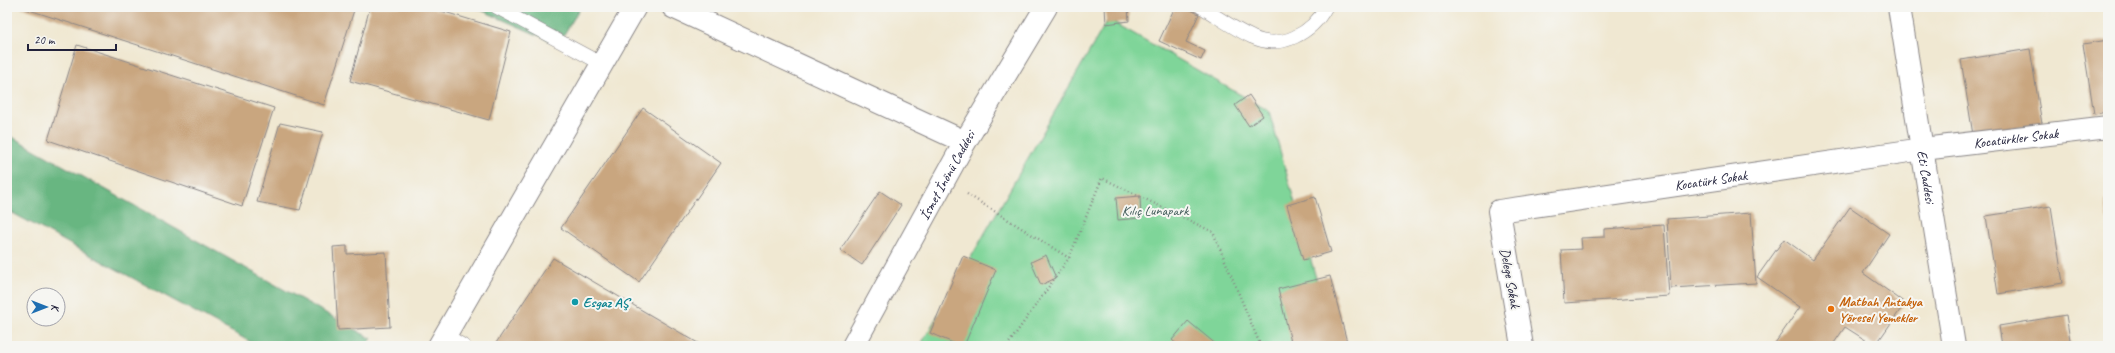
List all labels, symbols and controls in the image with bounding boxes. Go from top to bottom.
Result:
scale bar [28,26,116,52]
text: 20 m [34,32,56,48]
street label: Kocatürkler Sokak [1973,124,2060,151]
street label: İsmet İnönü Caddesi [916,125,980,223]
street label: Eti Caddesi [1914,149,1940,207]
street label: Kocatürk Sokak [1674,166,1750,194]
park label: Kılıç Lunapark [1122,202,1190,219]
street label: Delege Sokak [1496,247,1524,311]
north arrow [26,287,66,327]
place label: Matbah Antakya Yöresel Yemekler [1839,293,1924,326]
place label: Esgaz AŞ [583,294,632,311]
marker: Esgaz AŞ [570,297,580,307]
text: K [49,304,63,312]
marker: Matbah Antakya Yöresel Yemekler [1826,304,1836,314]

